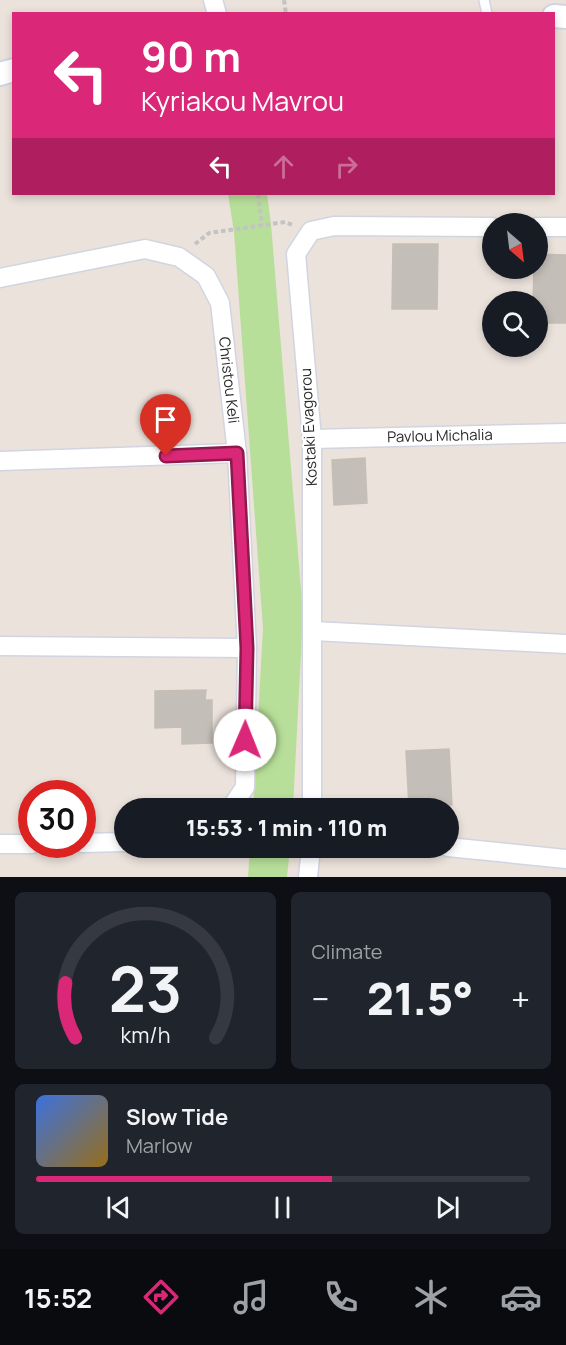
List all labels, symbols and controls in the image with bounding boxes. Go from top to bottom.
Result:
text: 90 m [141,27,241,85]
icon: left [42,36,120,114]
text: Kyriakou Mavrou [141,82,344,119]
icon: left [204,150,237,183]
icon: ahead [267,150,300,183]
icon: right [330,150,363,183]
north arrow [482,213,548,279]
map controls [482,213,548,357]
button: search [482,291,548,357]
street label: Christou Keli [214,336,245,425]
street label: Kostaki Evagorou [295,368,322,487]
pin [140,394,191,456]
icon: arrive [149,403,182,436]
street label: Pavlou Michalia [387,424,493,447]
position arrow [213,708,277,772]
speed limit sign: 30 [18,780,96,858]
text: 15:53 · 1 min · 110 m [186,813,387,843]
text: Climate [312,938,383,965]
text: 23 [109,945,182,1031]
text: 21.5° [367,967,474,1029]
text: − [312,976,329,1021]
text: + [511,976,530,1021]
text: km/h [120,1020,170,1049]
text: Slow Tide [126,1102,228,1132]
text: Marlow [126,1132,193,1159]
icon: previous [102,1191,135,1224]
icon: pause [266,1191,299,1224]
icon: next [431,1191,464,1224]
icon: directions [140,1276,182,1318]
icon: music [230,1276,272,1318]
icon: phone [320,1276,362,1318]
icon: climate [410,1276,452,1318]
icon: car [500,1276,542,1318]
text: 15:52 [24,1279,92,1316]

